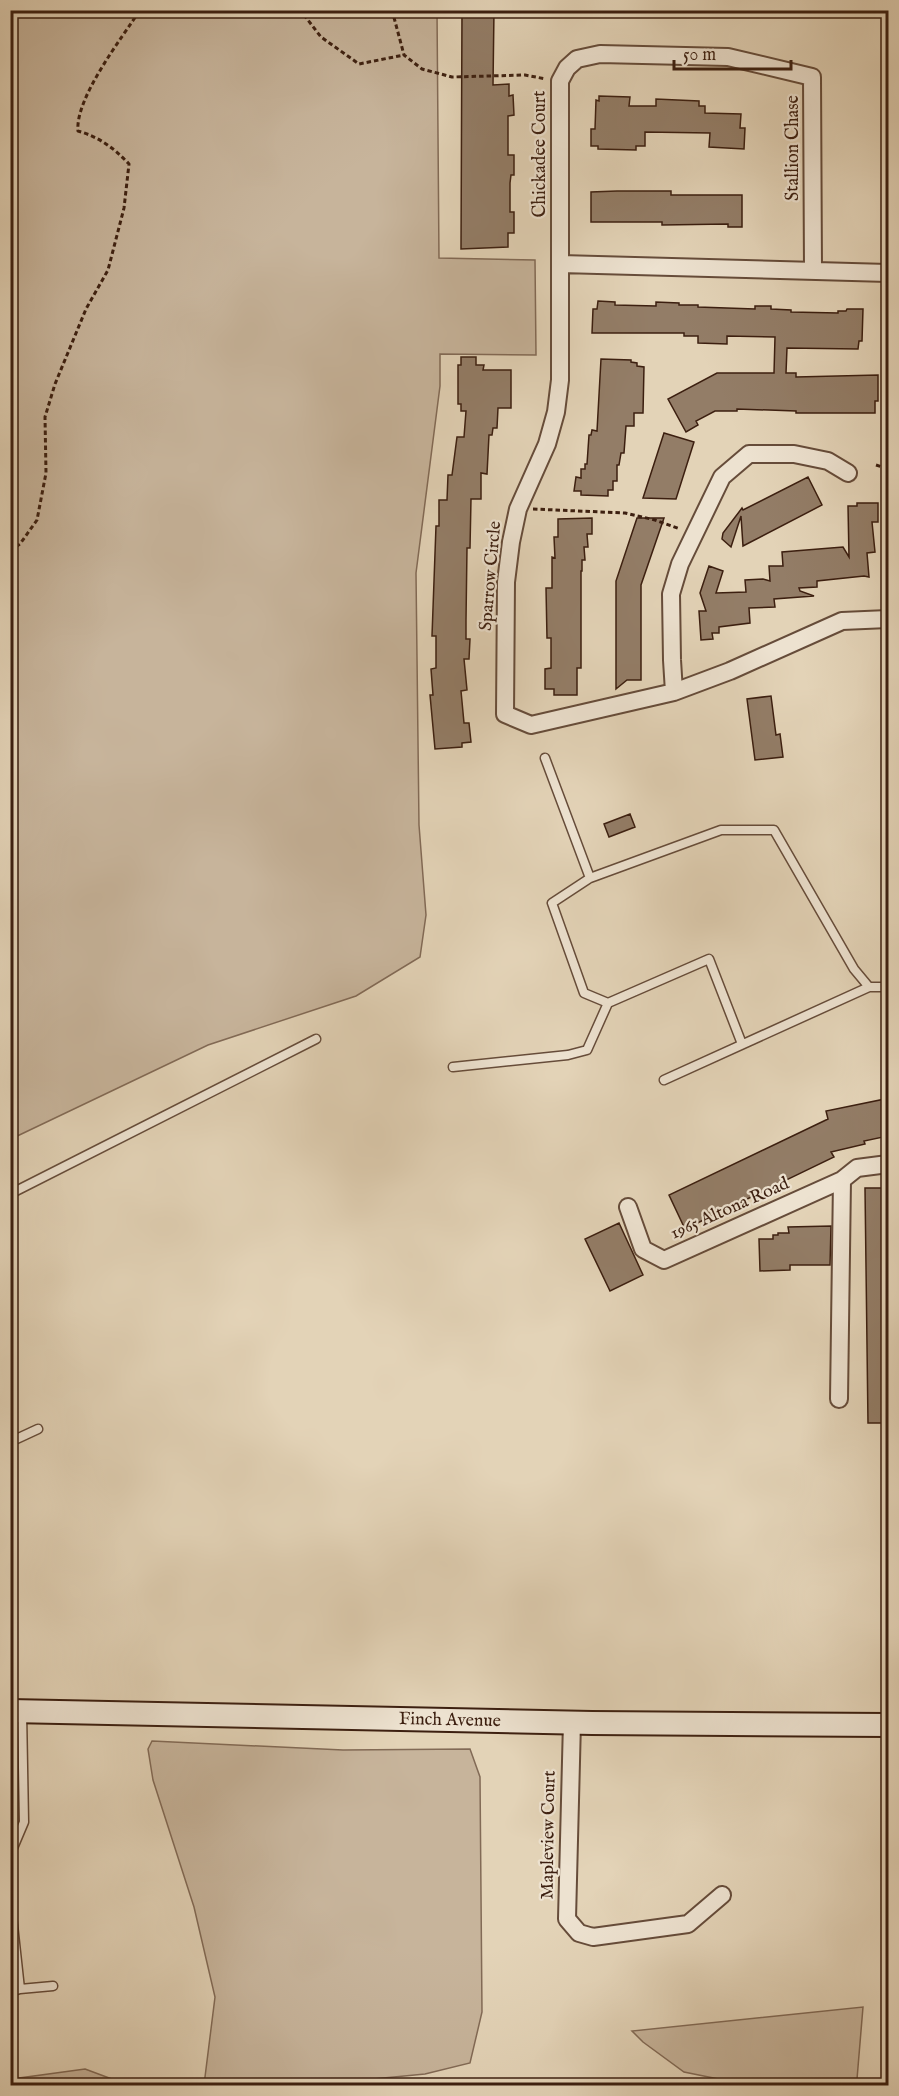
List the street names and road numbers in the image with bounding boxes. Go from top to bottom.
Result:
street label: Chickadee Court [529,90,552,218]
street label: Stallion Chase [782,95,805,201]
street label: Sparrow Circle [475,520,507,632]
street label: 1965 Altona Road [667,1172,793,1245]
street label: Finch Avenue [399,1708,501,1733]
street label: Mapleview Court [536,1770,562,1900]

